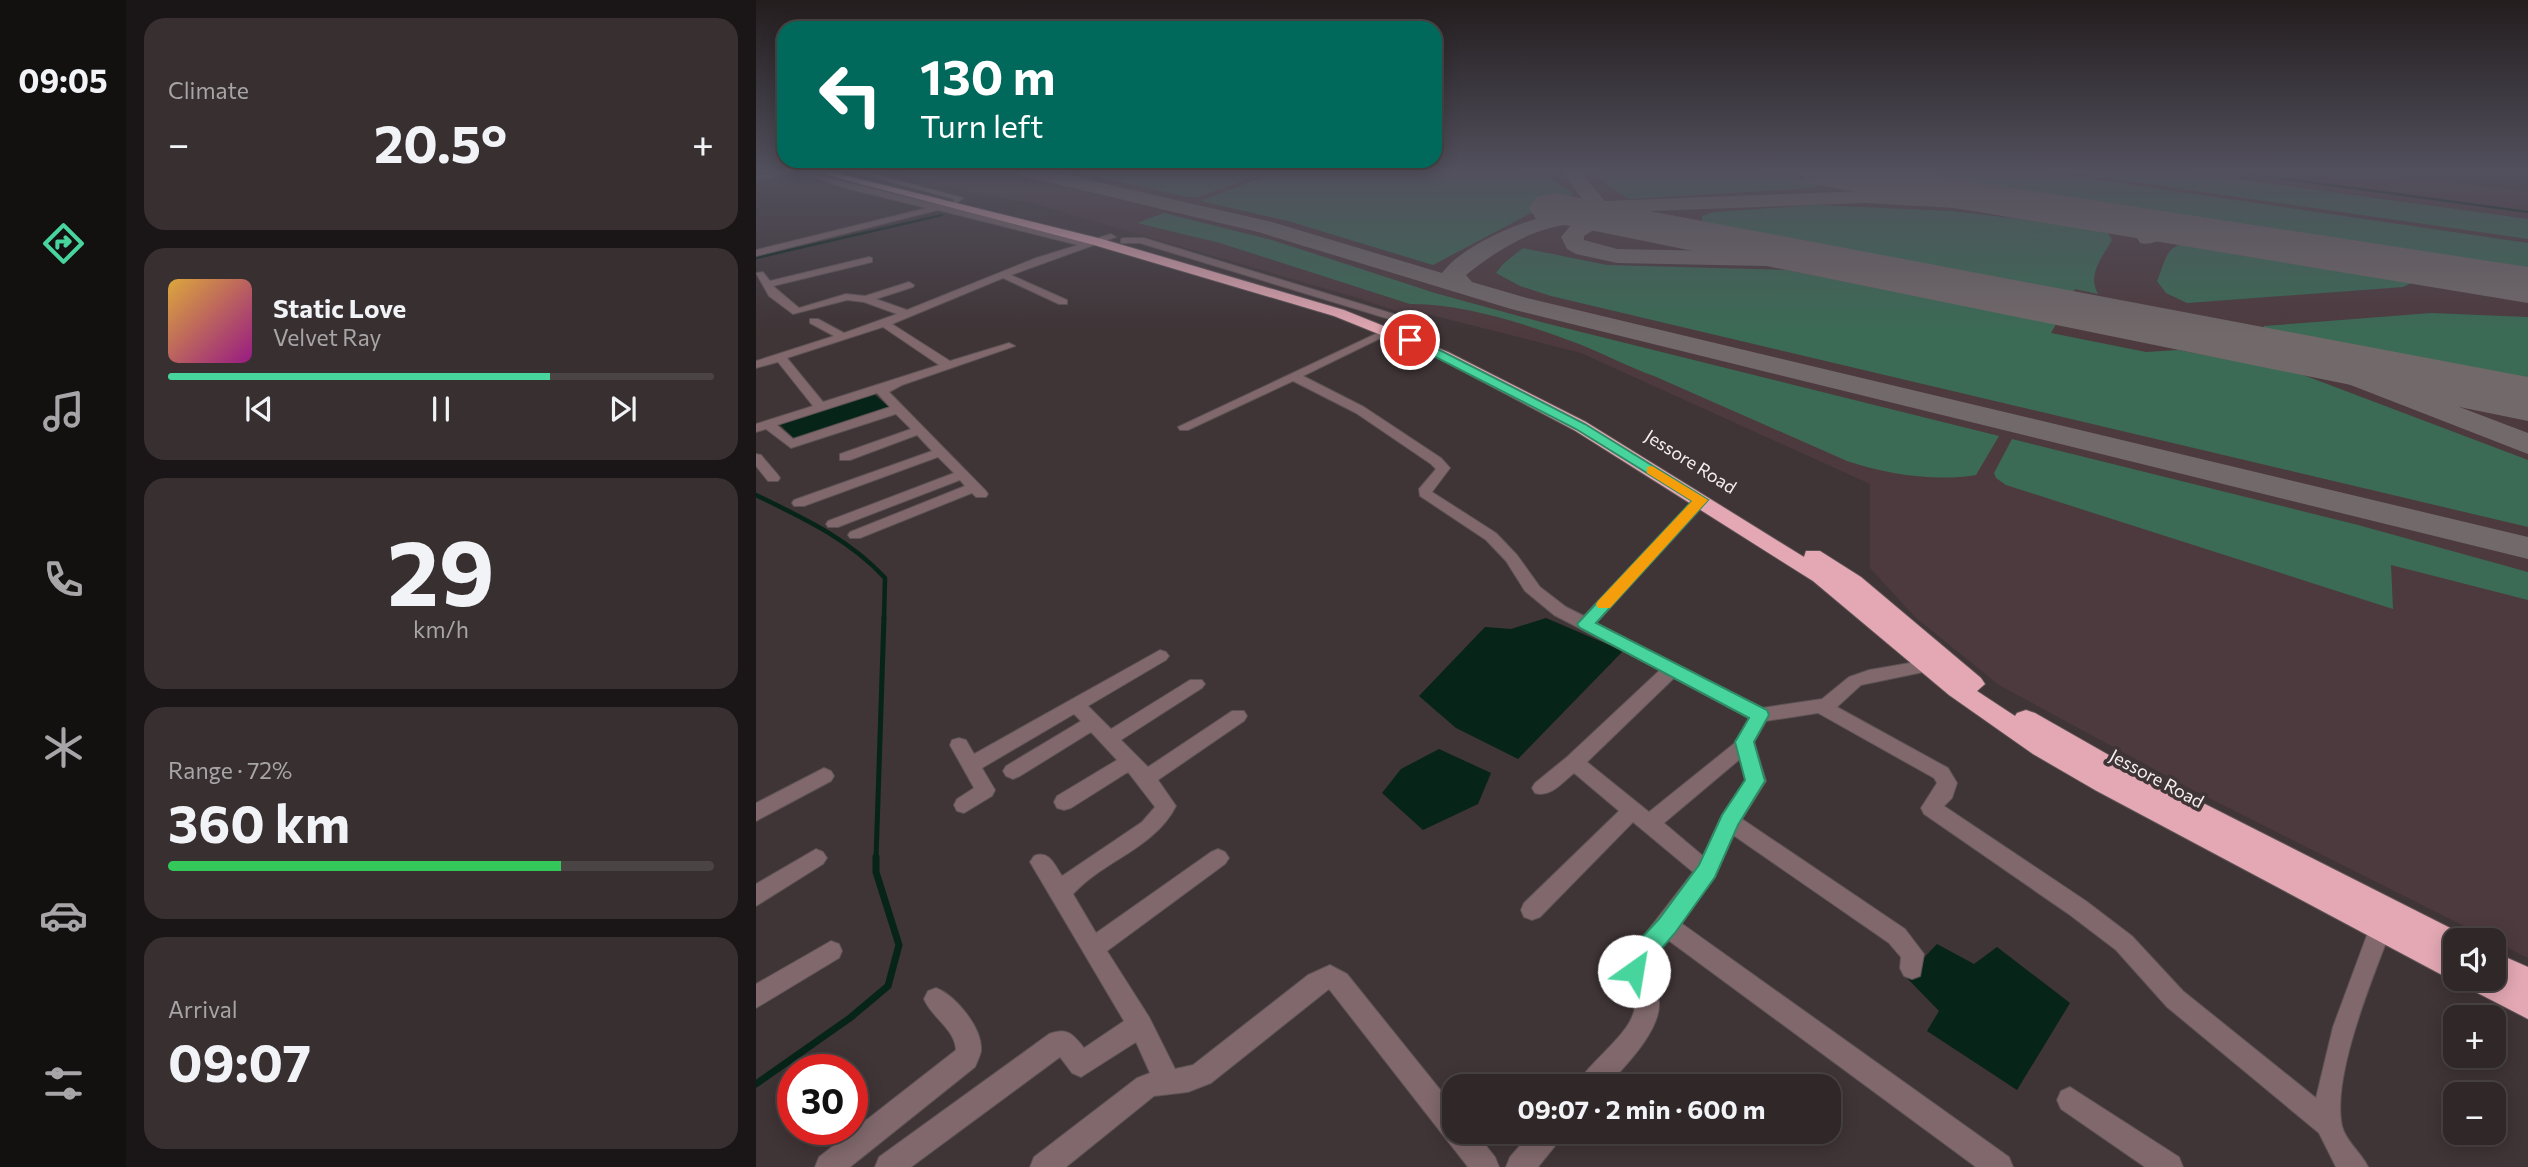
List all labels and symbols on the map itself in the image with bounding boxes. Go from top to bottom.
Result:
pin [1380,310,1440,370]
street label: Jessore Road [1641,424,1741,498]
street label: Jessore Road [2106,744,2208,812]
position arrow [1597,934,1671,1008]
speed limit sign: 30 [777,1054,868,1145]

